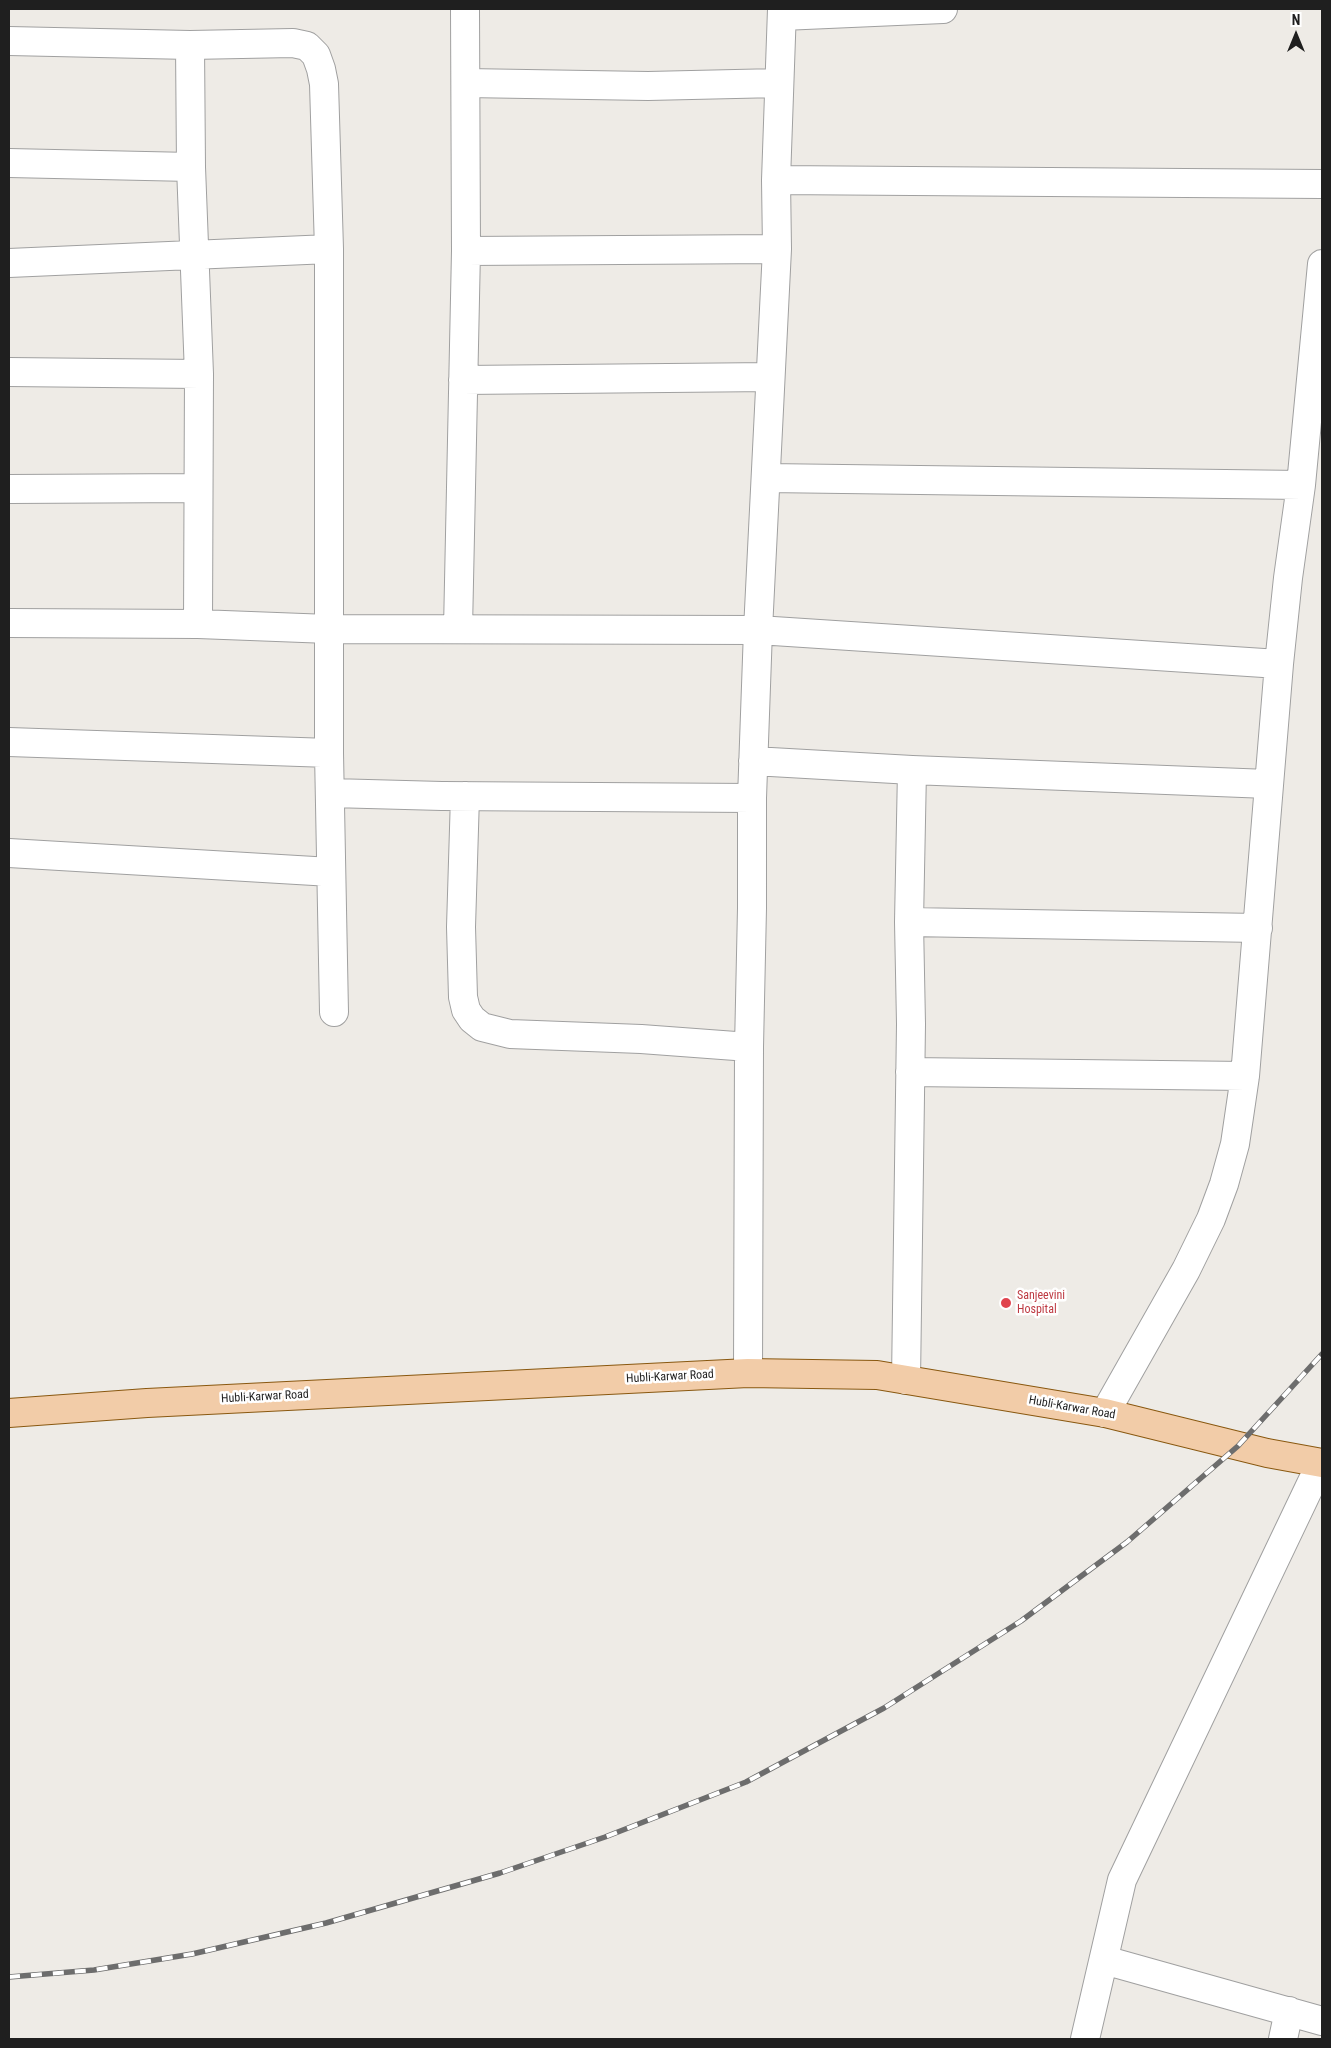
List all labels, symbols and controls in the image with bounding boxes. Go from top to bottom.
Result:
north arrow [1271,10,1321,60]
text: N [1292,12,1300,28]
place label: Sanjeevini Hospital [1017,1289,1065,1317]
marker: Sanjeevini Hospital [999,1296,1013,1310]
street label: Hubli-Karwar Road [626,1368,714,1386]
street label: Hubli-Karwar Road [221,1388,309,1406]
street label: Hubli-Karwar Road [1028,1393,1116,1423]

